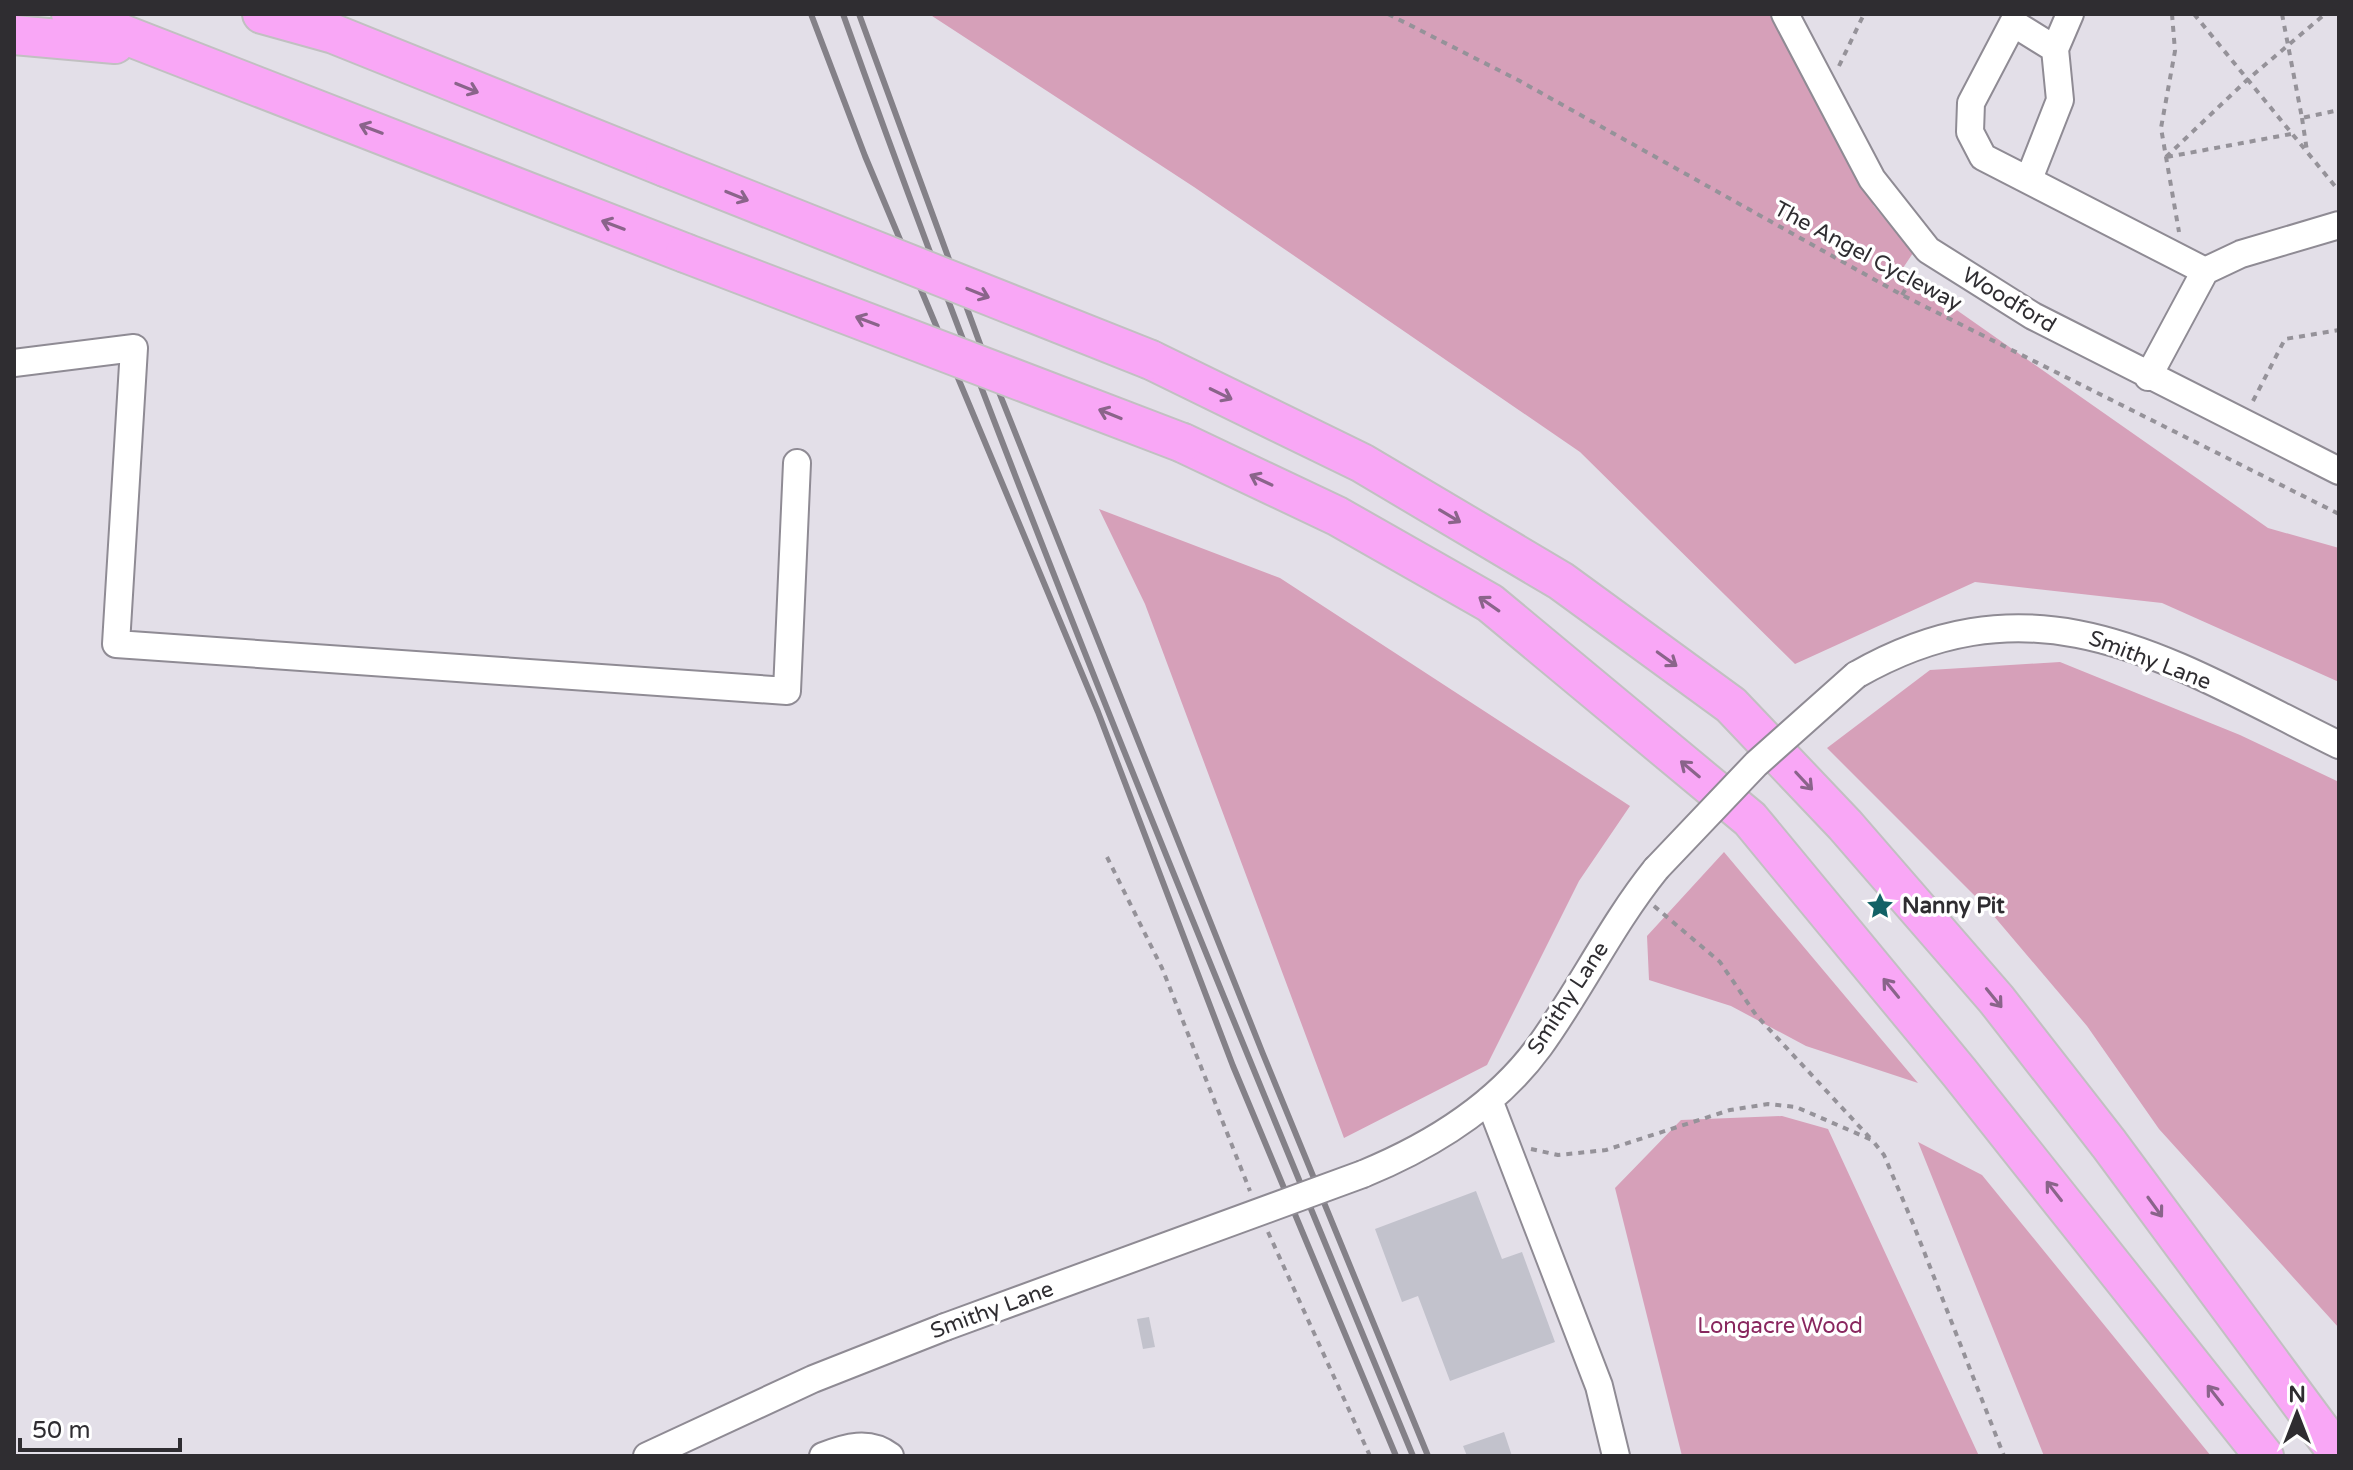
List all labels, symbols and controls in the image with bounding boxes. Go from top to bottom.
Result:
one-way arrow [454,82,479,96]
one-way arrow [359,121,384,136]
one-way arrow [724,190,749,204]
street label: The Angel Cycleway [1770,196,1966,317]
one-way arrow [601,217,626,231]
street label: Woodford [1957,262,2061,338]
one-way arrow [965,287,990,301]
one-way arrow [855,313,880,328]
one-way arrow [1208,387,1232,402]
one-way arrow [1098,406,1123,421]
one-way arrow [1249,472,1274,487]
one-way arrow [1438,508,1461,524]
one-way arrow [1479,596,1501,612]
street label: Smithy Lane [2085,625,2215,695]
one-way arrow [1656,650,1677,667]
one-way arrow [1680,760,1701,778]
one-way arrow [1795,771,1814,791]
place icon: Nanny Pit [1865,891,1895,921]
place label: Nanny Pit [1902,893,2005,919]
street label: Smithy Lane [1522,937,1614,1059]
one-way arrow [1882,978,1900,999]
one-way arrow [1985,987,2003,1008]
one-way arrow [2045,1181,2063,1202]
one-way arrow [2147,1196,2164,1217]
street label: Smithy Lane [927,1276,1057,1344]
park label: Longacre Wood [1697,1313,1863,1339]
north arrow [2257,1374,2337,1454]
text: N [2288,1382,2306,1408]
one-way arrow [2207,1385,2224,1406]
scale bar [20,1402,180,1452]
text: 50 m [32,1416,90,1445]

